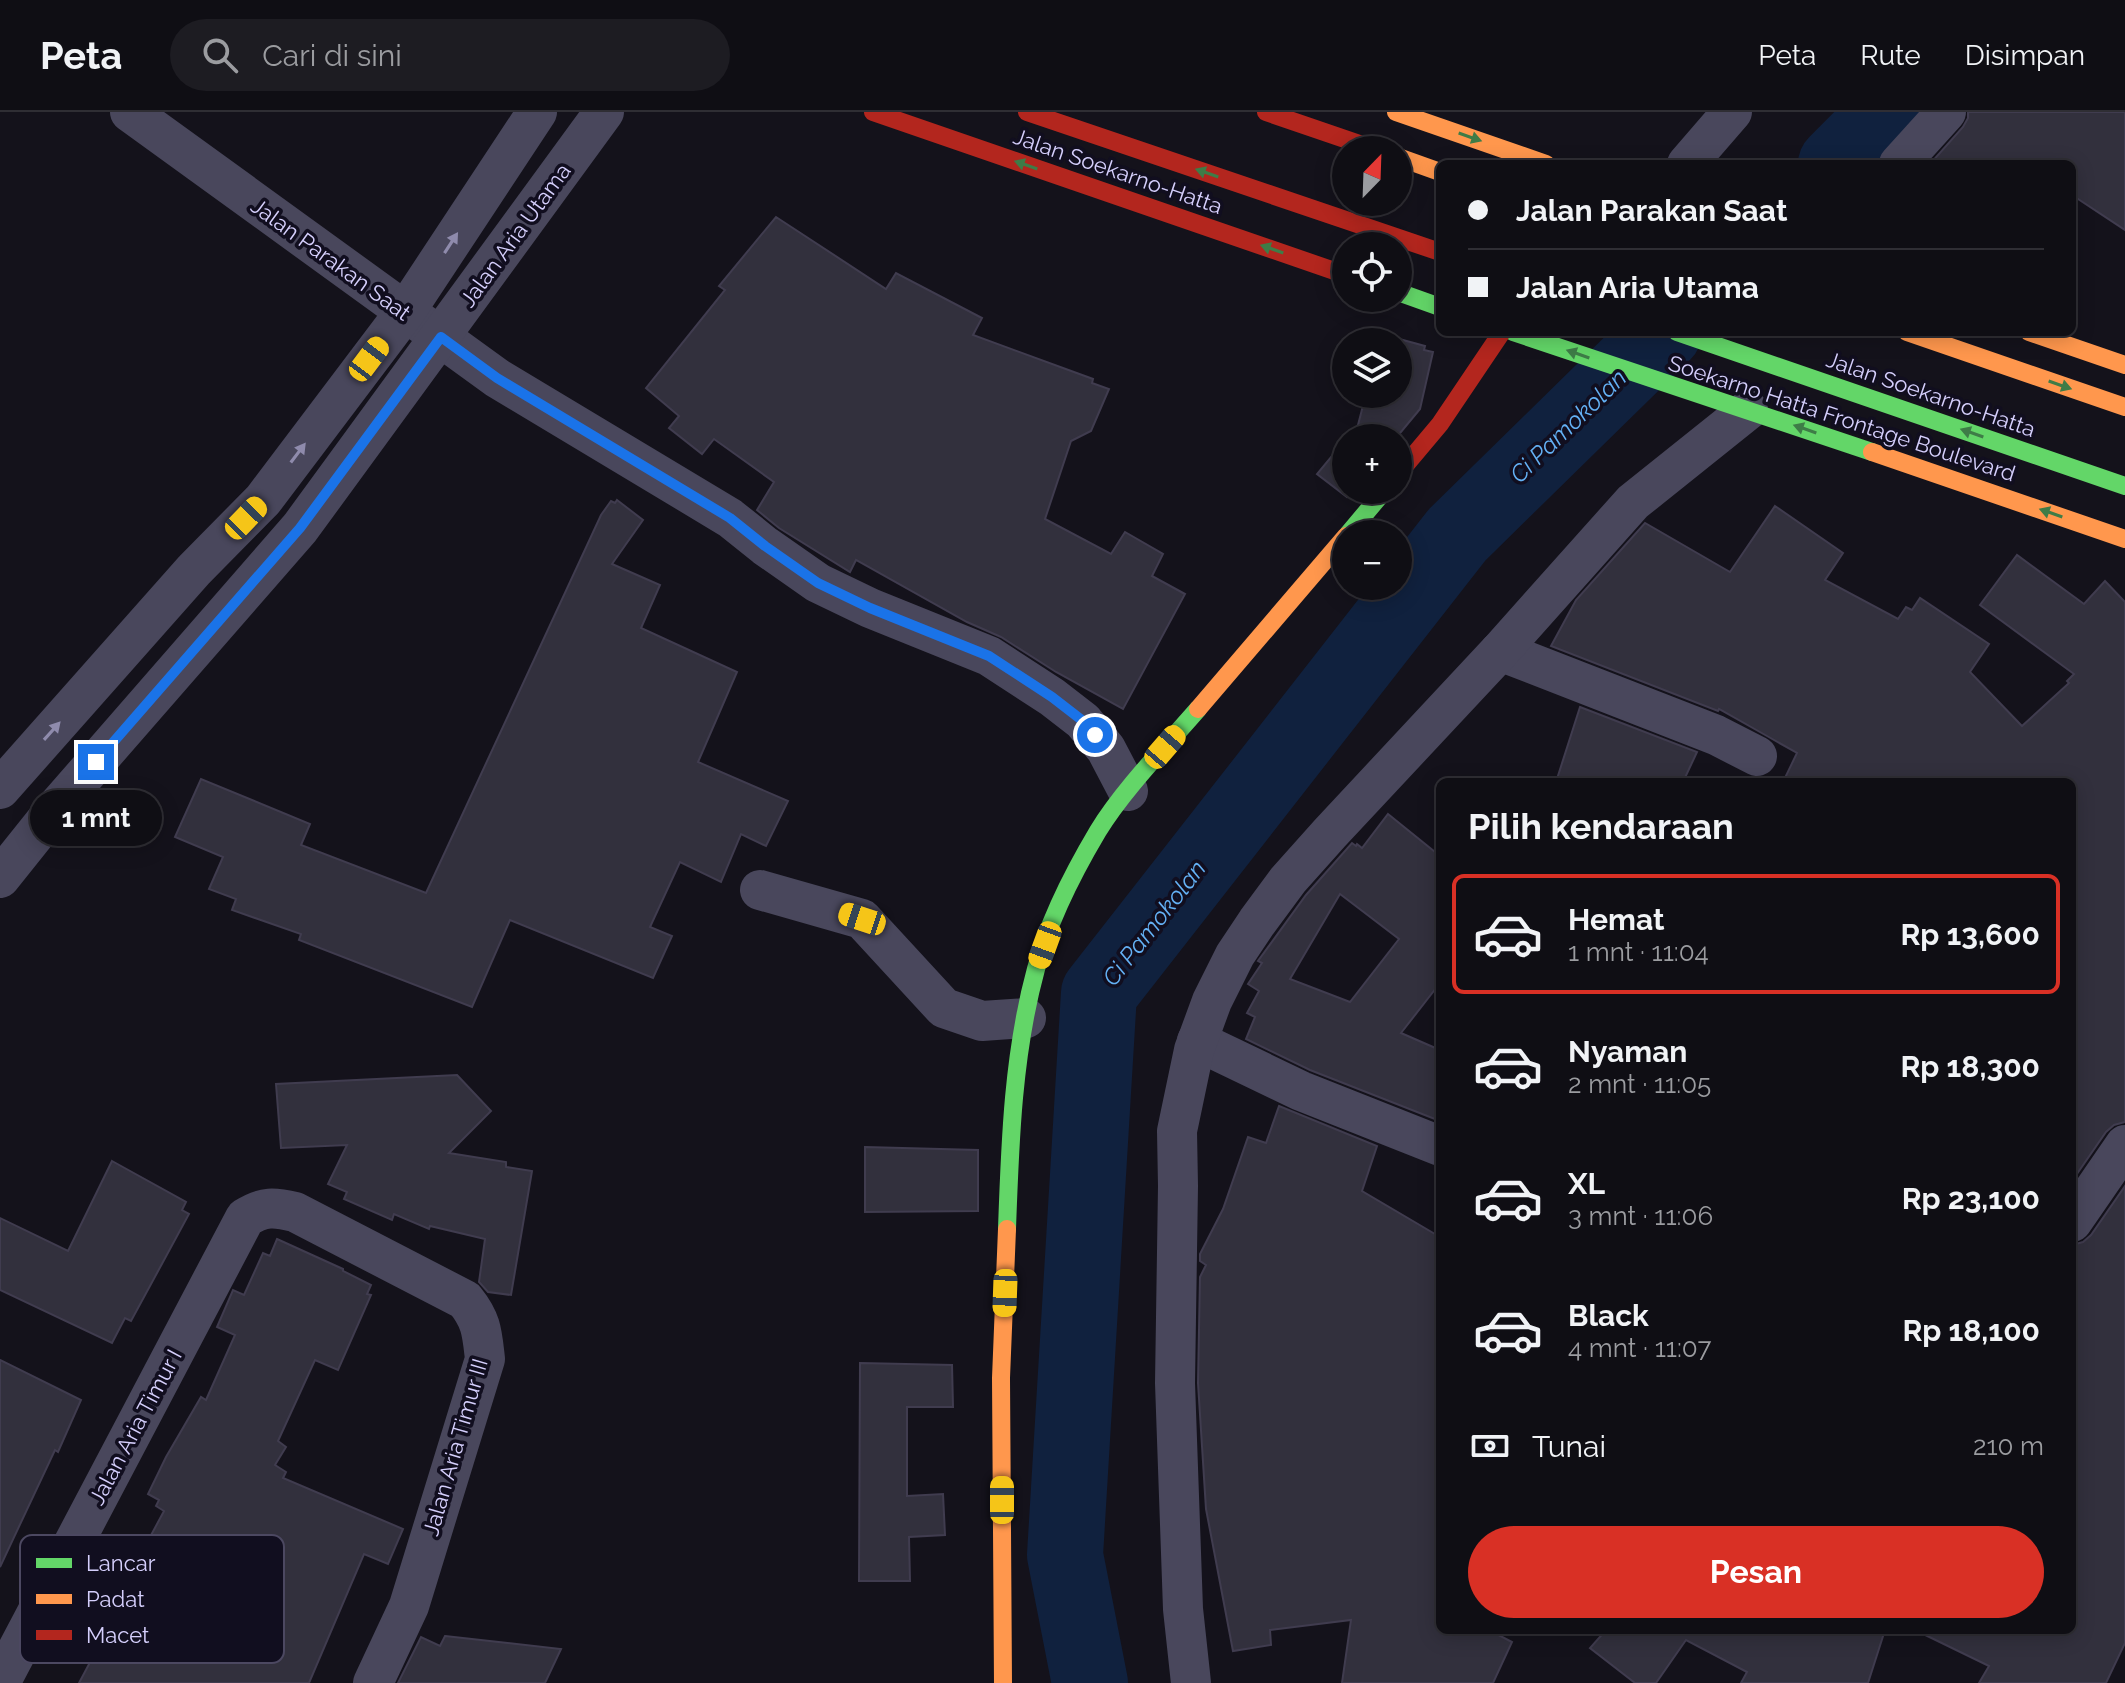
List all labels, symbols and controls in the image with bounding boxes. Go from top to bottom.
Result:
search box [170,19,730,91]
text: Peta [40,33,122,78]
icon: search [198,33,242,77]
text: Cari di sini [262,38,402,73]
text: Peta [1758,39,1816,72]
text: Rute [1860,39,1921,72]
text: Disimpan [1965,39,2085,72]
street label: Jalan Soekarno-Hatta [1010,123,1226,219]
one-way arrow [1458,132,1482,144]
north arrow [1332,136,1412,216]
map controls [1332,136,1412,600]
street label: Jalan Aria Utama [454,158,576,312]
one-way arrow [1014,158,1038,170]
one-way arrow [1195,166,1219,178]
street label: Jalan Parakan Saat [246,192,416,326]
text: Jalan Parakan Saat [1516,193,1787,228]
one-way arrow [443,232,458,253]
button: locate [1332,232,1412,312]
one-way arrow [1260,243,1284,255]
text: Jalan Aria Utama [1516,270,1759,305]
button: layers [1332,328,1412,408]
car [345,333,393,385]
street label: Jalan Soekarno-Hatta [1823,346,2039,442]
one-way arrow [1566,348,1590,360]
street label: Soekarno Hatta Frontage Boulevard [1665,350,2019,486]
water label: Ci Pamokolan [1504,363,1632,489]
one-way arrow [2048,379,2072,392]
one-way arrow [1793,423,1817,435]
button: + [1332,424,1412,504]
one-way arrow [1960,427,1984,439]
one-way arrow [290,443,306,463]
car [221,492,271,544]
one-way arrow [2039,507,2063,519]
button: − [1332,520,1412,600]
route start [1077,717,1113,753]
one-way arrow [42,721,60,740]
car [1140,721,1190,773]
route end [78,744,114,780]
callout: 1 mnt [30,790,162,846]
text: 1 mnt [62,803,130,833]
text: Pilih kendaraan [1468,805,1734,847]
water label: Ci Pamokolan [1096,855,1212,991]
icon: car [1472,898,1544,970]
car [835,900,889,938]
text: Hemat [1568,902,1665,937]
text: Rp 13,600 [1900,917,2040,952]
car [1026,918,1064,972]
text: 1 mnt · 11:04 [1568,937,1709,967]
icon: car [1472,1030,1544,1102]
text: Nyaman [1568,1034,1688,1069]
text: Rp 18,300 [1901,1049,2040,1084]
text: 2 mnt · 11:05 [1568,1069,1711,1099]
icon: car [1472,1162,1544,1234]
text: XL [1568,1166,1605,1201]
text: Rp 23,100 [1902,1181,2040,1216]
text: 3 mnt · 11:06 [1568,1201,1713,1231]
car [992,1269,1018,1317]
icon: car [1472,1294,1544,1366]
text: Black [1568,1298,1649,1333]
text: Rp 18,100 [1902,1313,2040,1348]
text: 4 mnt · 11:07 [1568,1333,1711,1363]
street label: Jalan Aria Timur I [83,1345,187,1509]
street label: Jalan Aria Timur III [417,1355,493,1539]
icon: cash [1468,1424,1512,1468]
text: Tunai [1532,1429,1606,1464]
text: 210 m [1973,1431,2044,1461]
car [990,1476,1014,1524]
button: Pesan [1468,1526,2044,1618]
legend [20,1535,284,1663]
text: Lancar [86,1550,156,1576]
text: Padat [86,1586,145,1612]
text: Macet [86,1622,150,1648]

